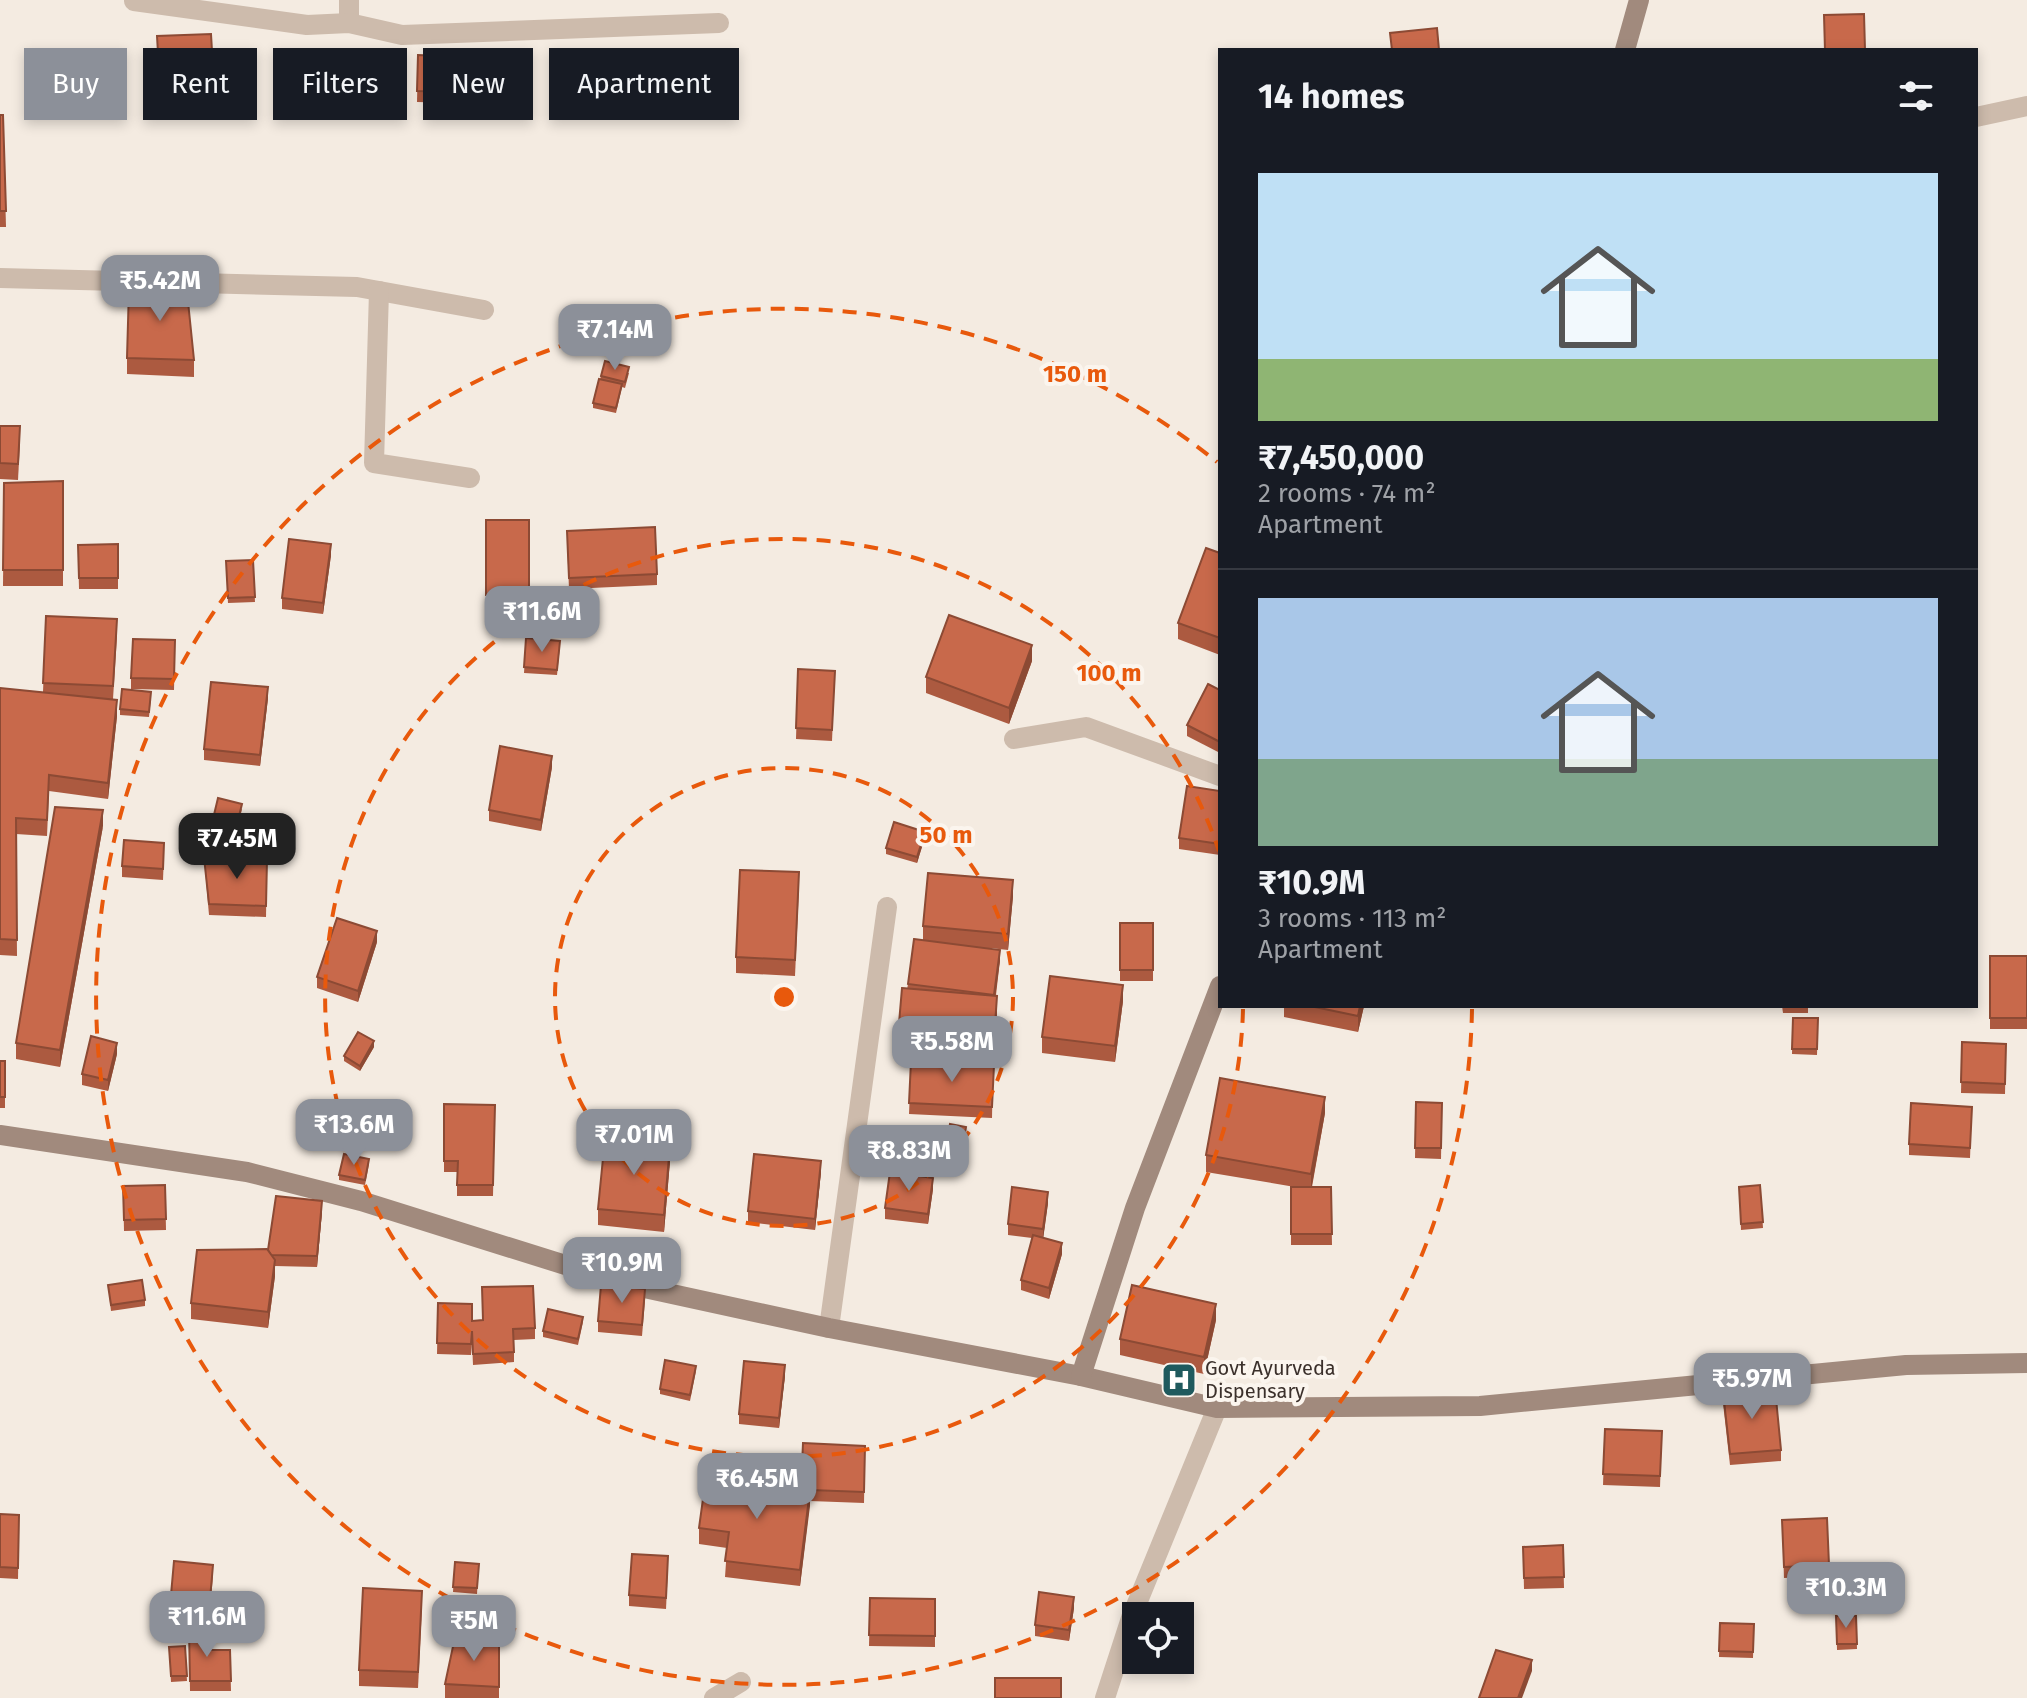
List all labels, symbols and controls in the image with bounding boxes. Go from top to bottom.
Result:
chip: Buy [24,48,127,120]
chip: Rent [143,48,257,120]
chip: Filters [273,48,407,120]
chip: New [423,48,533,120]
chip: Apartment [549,48,739,120]
icon: filters [1894,74,1938,118]
text: 14 homes [1258,76,1404,117]
icon: home [1526,225,1670,369]
pin: ₹5.42M [95,255,225,323]
text: ₹5.42M [119,265,201,296]
pin: ₹7.14M [550,304,680,372]
text: ₹7.14M [576,314,654,345]
text: 150 m [1043,360,1107,388]
text: ₹7,450,000 [1258,437,1424,478]
text: 2 rooms · 74 m² [1258,478,1436,509]
text: Apartment [1258,509,1383,540]
pin: ₹11.6M [477,586,607,654]
text: ₹11.6M [503,596,581,627]
icon: home [1526,650,1670,794]
text: 100 m [1076,659,1142,687]
pin: ₹7.45M [172,813,302,881]
text: 50 m [920,821,972,849]
text: ₹7.45M [197,823,277,854]
text: ₹10.9M [1258,862,1365,903]
text: 3 rooms · 113 m² [1258,903,1447,934]
text: Apartment [1258,934,1383,965]
centre of rings [770,983,798,1011]
pin: ₹5.58M [887,1016,1017,1084]
text: ₹5.58M [910,1026,994,1057]
pin: ₹13.6M [289,1099,419,1167]
text: ₹13.6M [314,1109,394,1140]
pin: ₹7.01M [569,1109,699,1177]
text: ₹7.01M [594,1119,674,1150]
pin: ₹8.83M [844,1125,974,1193]
text: ₹8.83M [867,1135,951,1166]
pin: ₹10.9M [557,1237,687,1305]
text: ₹10.9M [581,1247,663,1278]
pin: ₹5.97M [1687,1353,1817,1421]
place label: Govt Ayurveda Dispensary [1205,1356,1336,1403]
hospital icon: Govt Ayurveda Dispensary [1160,1361,1198,1399]
text: ₹5.97M [1712,1363,1792,1394]
pin: ₹6.45M [692,1453,822,1521]
text: ₹6.45M [715,1463,799,1494]
pin: ₹10.3M [1781,1562,1911,1630]
text: ₹10.3M [1805,1572,1887,1603]
pin: ₹11.6M [142,1591,272,1659]
pin: ₹5M [435,1595,513,1663]
text: ₹11.6M [168,1601,246,1632]
map controls [1122,1602,1194,1674]
button: locate [1122,1602,1194,1674]
text: ₹5M [450,1605,498,1636]

